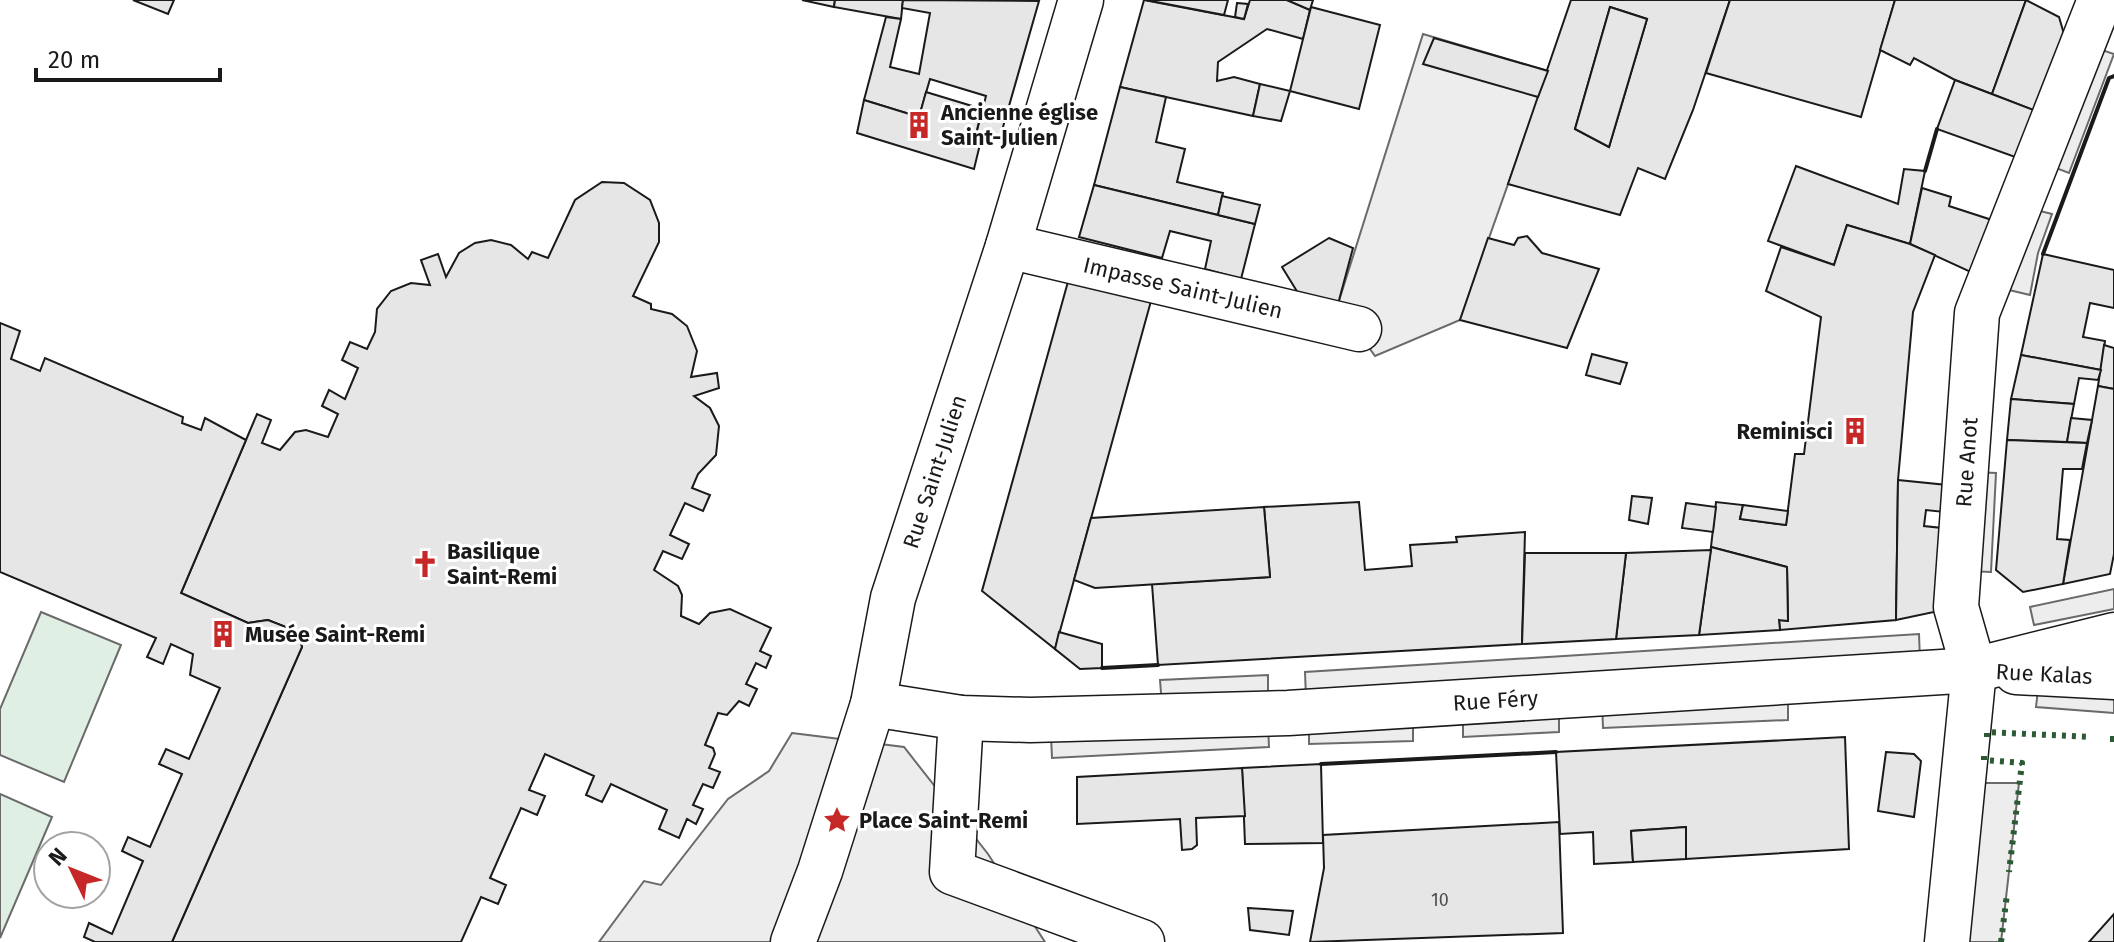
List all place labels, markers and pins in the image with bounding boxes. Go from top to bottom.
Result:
place label: Ancienne église Saint-Julien [940,99,1098,151]
building icon: Ancienne église Saint-Julien [904,110,934,140]
building icon: Reminisci [1840,416,1870,446]
place label: Reminisci [1737,418,1833,445]
place label: Basilique Saint-Remi [447,538,557,590]
church icon: Basilique Saint-Remi [410,549,440,579]
building icon: Musée Saint-Remi [208,619,238,649]
place label: Musée Saint-Remi [245,621,425,648]
place icon: Place Saint-Remi [822,805,852,835]
place label: Place Saint-Remi [859,807,1028,834]

